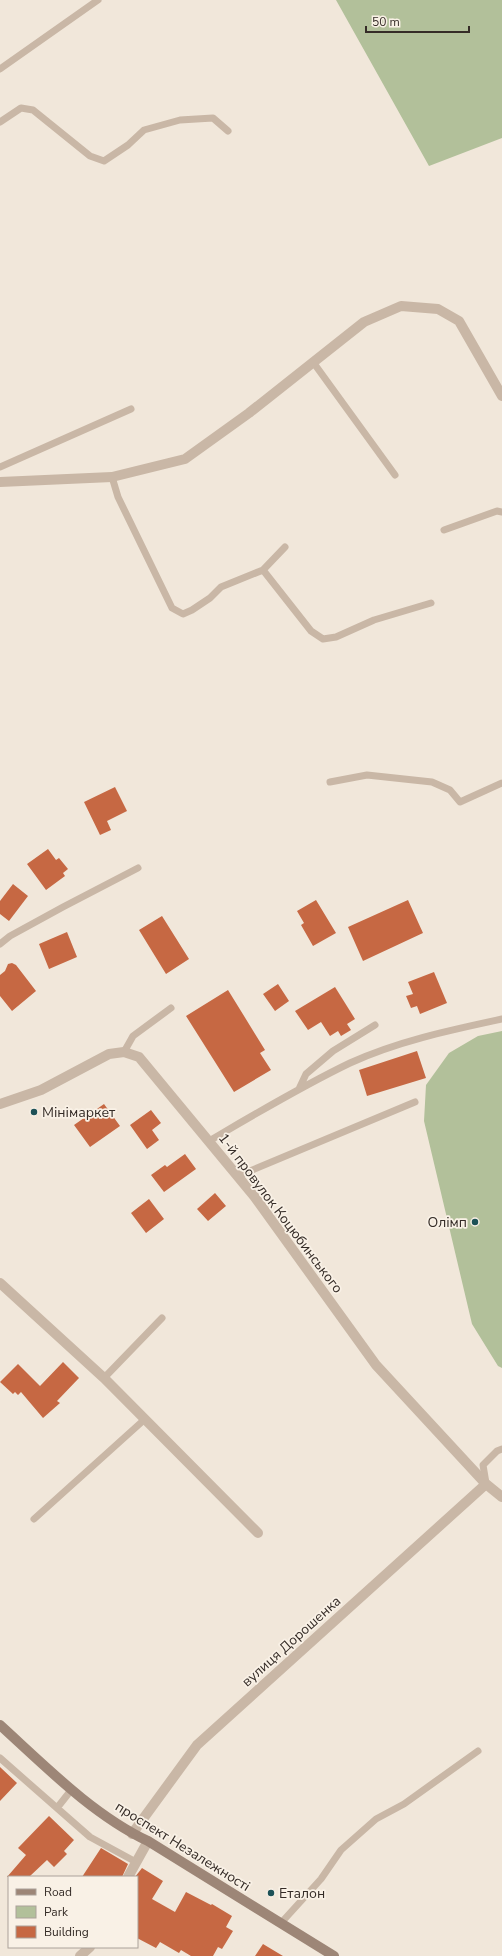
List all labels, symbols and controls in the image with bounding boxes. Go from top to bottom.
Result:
scale bar [366,8,469,34]
text: 50 m [372,14,400,30]
place label: Мінімаркет [42,1103,116,1122]
marker: Мінімаркет [29,1107,39,1117]
street label: 1-й провулок Коцюбинського [214,1129,347,1297]
place label: Олімп [428,1213,467,1232]
marker: Олімп [470,1217,480,1227]
street label: вулиця Дорошенка [238,1592,345,1691]
street label: проспект Незалежності [112,1797,254,1896]
legend [8,1876,138,1948]
text: Road [44,1884,72,1900]
place label: Еталон [279,1884,325,1903]
marker: Еталон [266,1888,276,1898]
text: Park [44,1904,69,1920]
text: Building [44,1924,89,1940]

